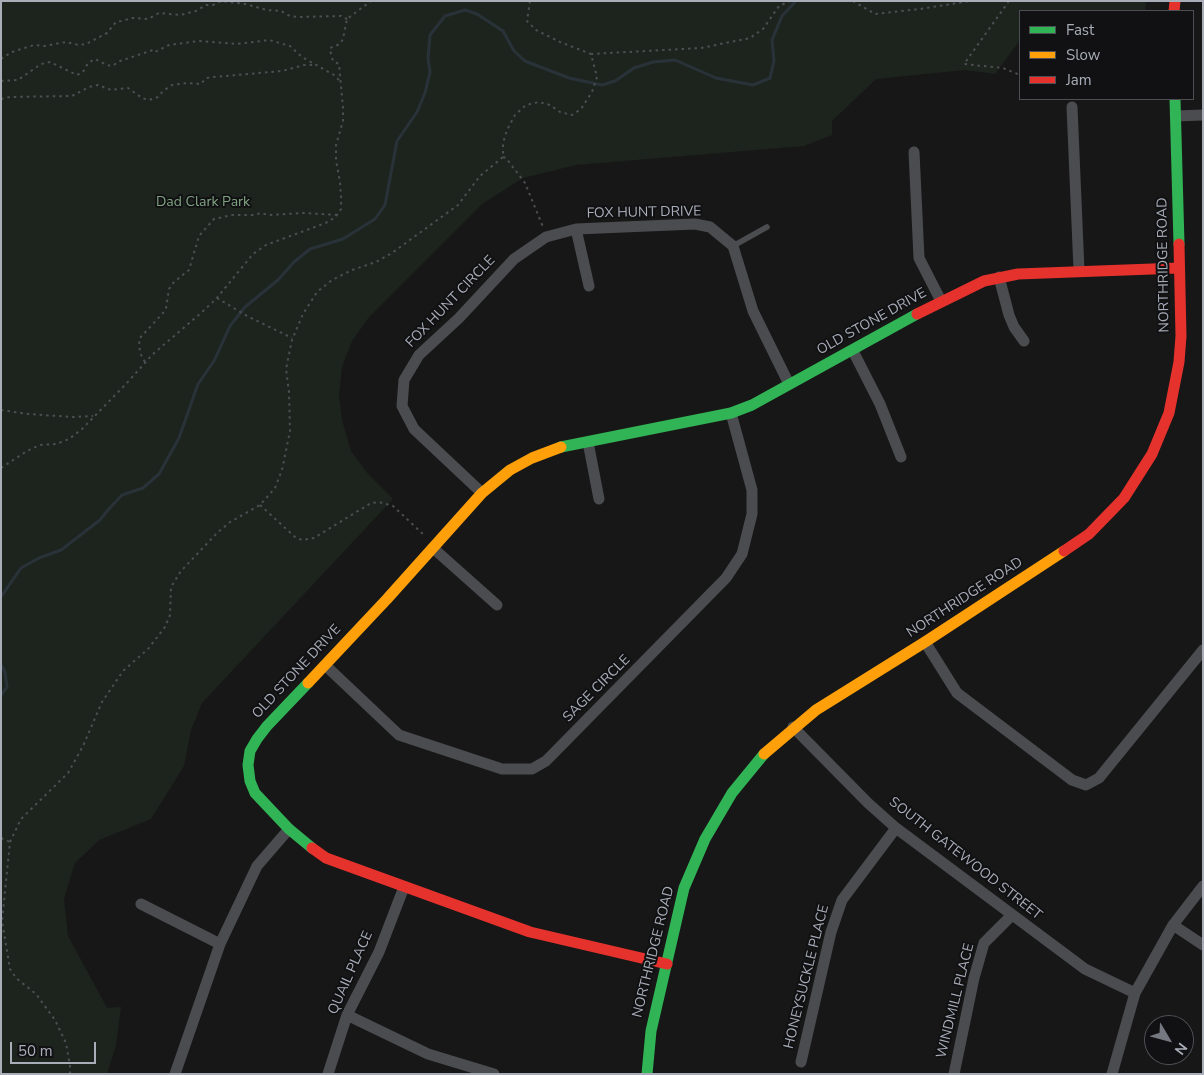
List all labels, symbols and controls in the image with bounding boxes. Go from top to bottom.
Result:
legend [1019,10,1194,100]
text: Fast [1066,20,1094,40]
text: Slow [1066,45,1100,65]
text: Jam [1066,70,1092,90]
park label: Dad Clark Park [156,195,250,211]
street label: NORTHRIDGE ROAD [1154,197,1174,333]
street label: FOX HUNT DRIVE [586,204,702,222]
street label: FOX HUNT CIRCLE [403,253,499,351]
street label: OLD STONE DRIVE [814,285,930,359]
street label: NORTHRIDGE ROAD [904,554,1026,642]
street label: OLD STONE DRIVE [249,621,345,723]
street label: SAGE CIRCLE [560,652,634,726]
street label: SOUTH GATEWOOD STREET [885,794,1045,924]
street label: NORTHRIDGE ROAD [630,884,678,1020]
street label: HONEYSUCKLE PLACE [781,903,833,1051]
street label: QUAIL PLACE [325,929,377,1017]
street label: WINDMILL PLACE [934,942,978,1060]
north arrow [1144,1015,1194,1065]
scale bar [12,1032,99,1064]
text: N [1170,1039,1191,1059]
text: 50 m [18,1041,53,1061]

